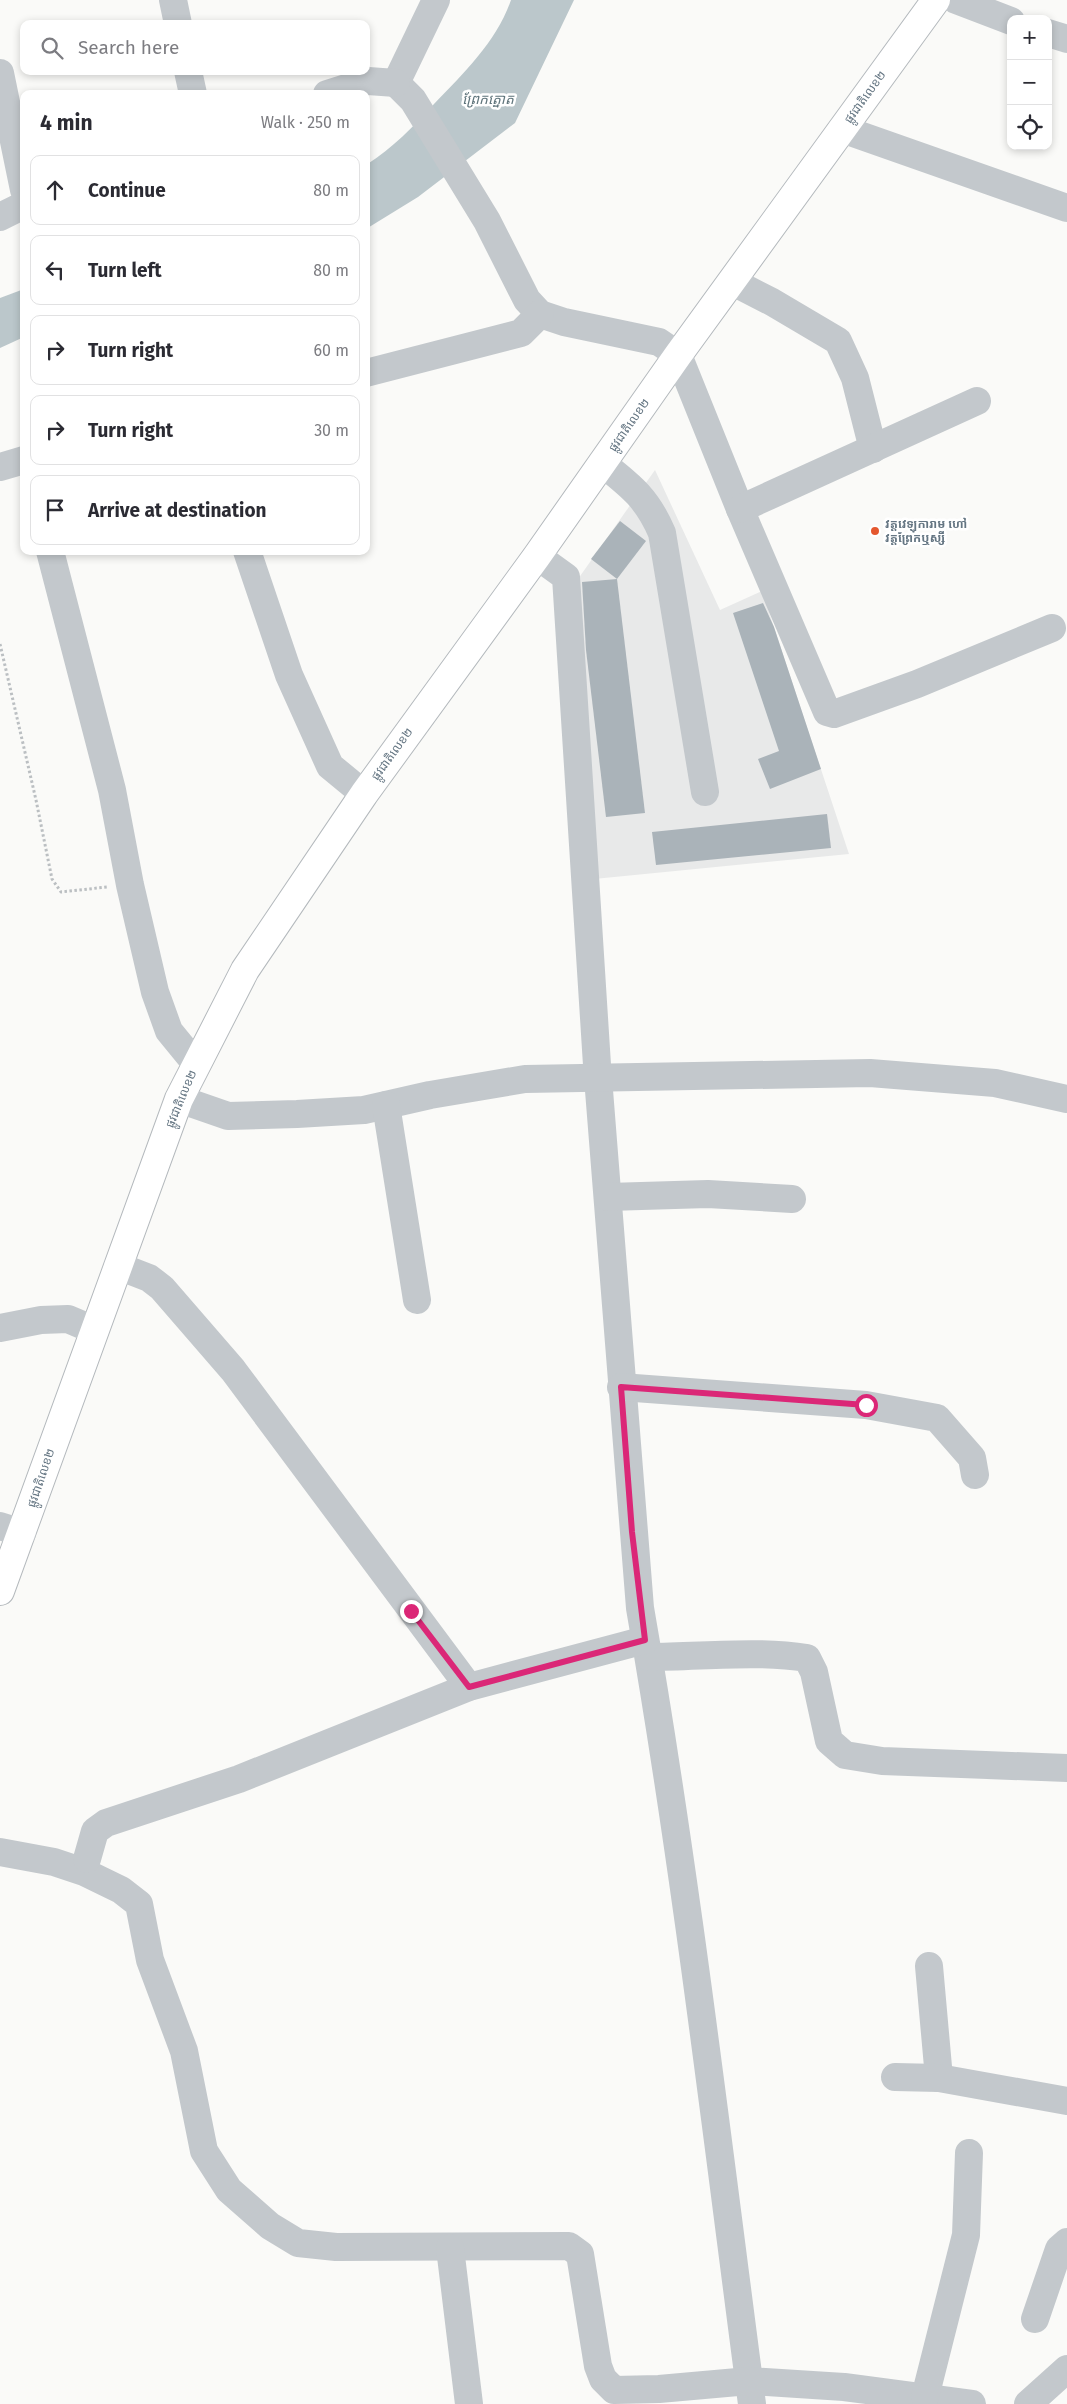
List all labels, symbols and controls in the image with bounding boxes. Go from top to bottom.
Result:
map controls [1007,15,1052,150]
button: + [1007,15,1052,60]
search box [20,20,370,75]
icon: search [38,34,66,62]
text: Search here [78,36,179,59]
button: − [1007,60,1052,105]
street label: ផ្លូវជាតិលេខ២ [841,68,892,128]
water label: ព្រែកត្នោត [462,91,515,108]
button: locate [1007,105,1052,150]
text: 4 min [40,110,93,136]
text: Walk · 250 m [261,113,350,132]
icon: ahead [41,176,69,204]
text: Continue [88,179,166,202]
text: 80 m [313,181,349,200]
icon: left [41,256,69,284]
text: Turn left [88,259,162,282]
text: 80 m [313,261,349,280]
icon: right [41,336,69,364]
text: Turn right [88,339,173,362]
text: 60 m [314,341,349,360]
street label: ផ្លូវជាតិលេខ២ [606,396,655,456]
icon: right [41,416,69,444]
text: Turn right [88,419,173,442]
text: 30 m [314,421,349,440]
icon: arrive [41,496,69,524]
text: Arrive at destination [88,499,267,522]
place label: វត្តវេឡុការាម ហៅ វត្តព្រែកឬស្សី [885,517,967,545]
marker: វត្តវេឡុការាម ហៅ វត្តព្រែកឬស្សី [869,525,881,537]
street label: ផ្លូវជាតិលេខ២ [368,725,419,785]
street label: ផ្លូវជាតិលេខ២ [163,1068,203,1131]
route start [855,1394,878,1417]
street label: ផ្លូវជាតិលេខ២ [24,1447,61,1510]
route end [400,1600,423,1623]

